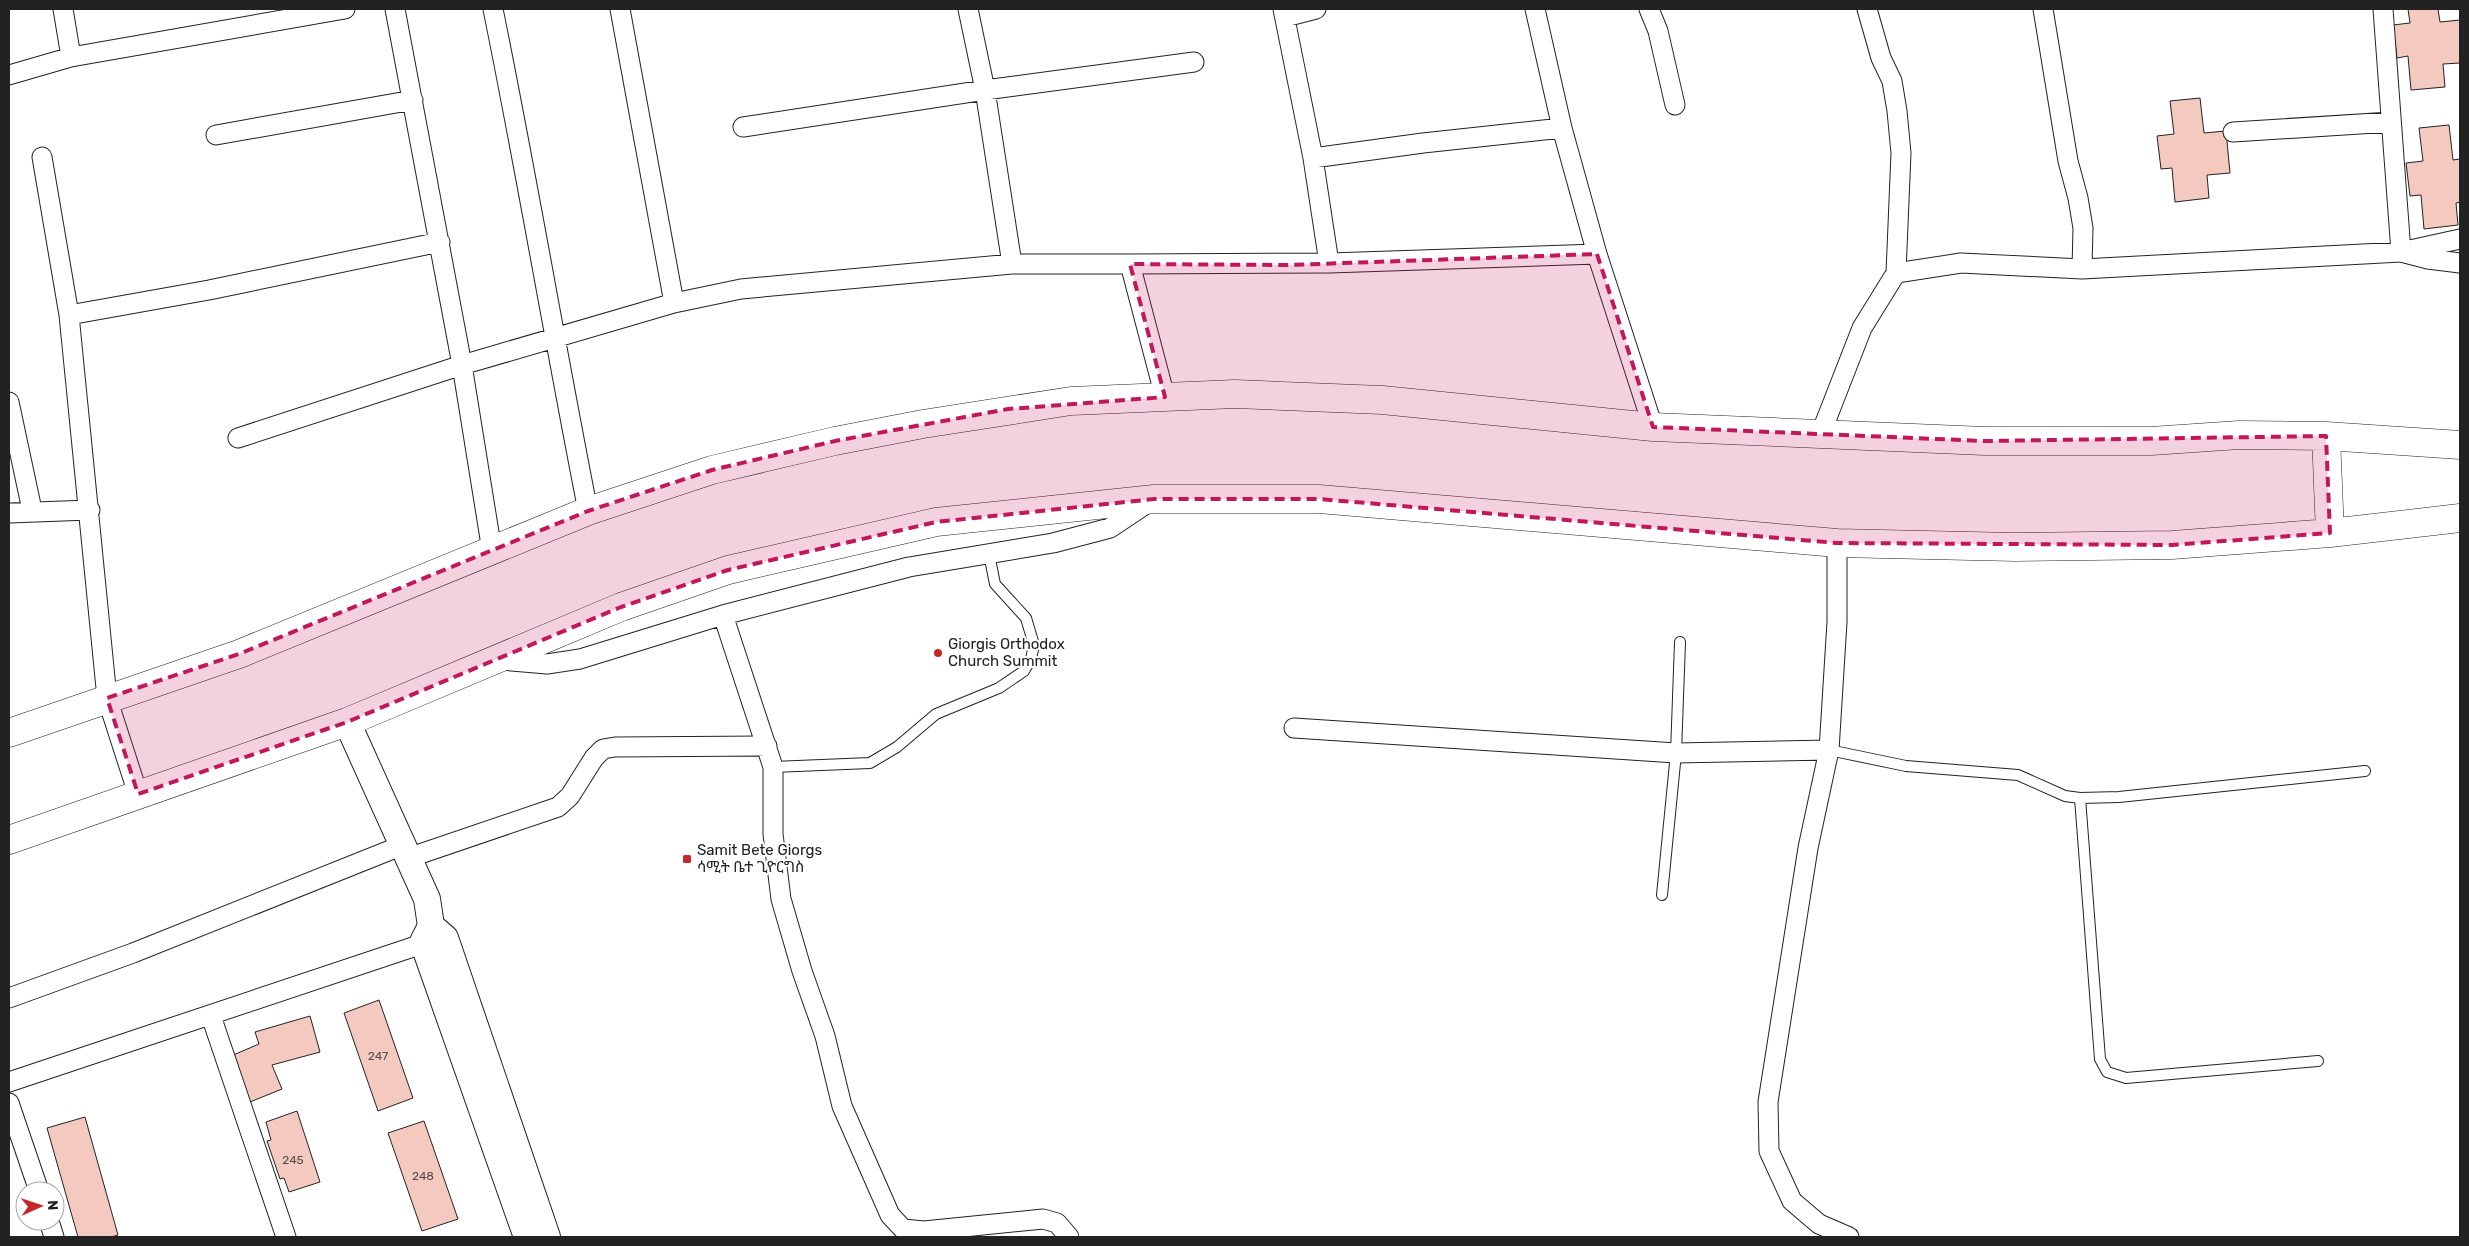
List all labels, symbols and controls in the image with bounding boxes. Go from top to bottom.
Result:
place label: Giorgis Orthodox Church Summit [948,635,1065,670]
marker: Giorgis Orthodox Church Summit [932,647,944,659]
place label: Samit Bete Giorgs ሳሚት ቤተ ጊዮርግስ [697,841,822,876]
marker: Samit Bete Giorgs ሳሚት ቤተ ጊዮርግስ [681,853,693,865]
house number: 247 [368,1049,388,1063]
house number: 245 [282,1153,304,1167]
house number: 248 [412,1169,434,1183]
north arrow [15,1181,65,1231]
text: N [44,1200,61,1211]

